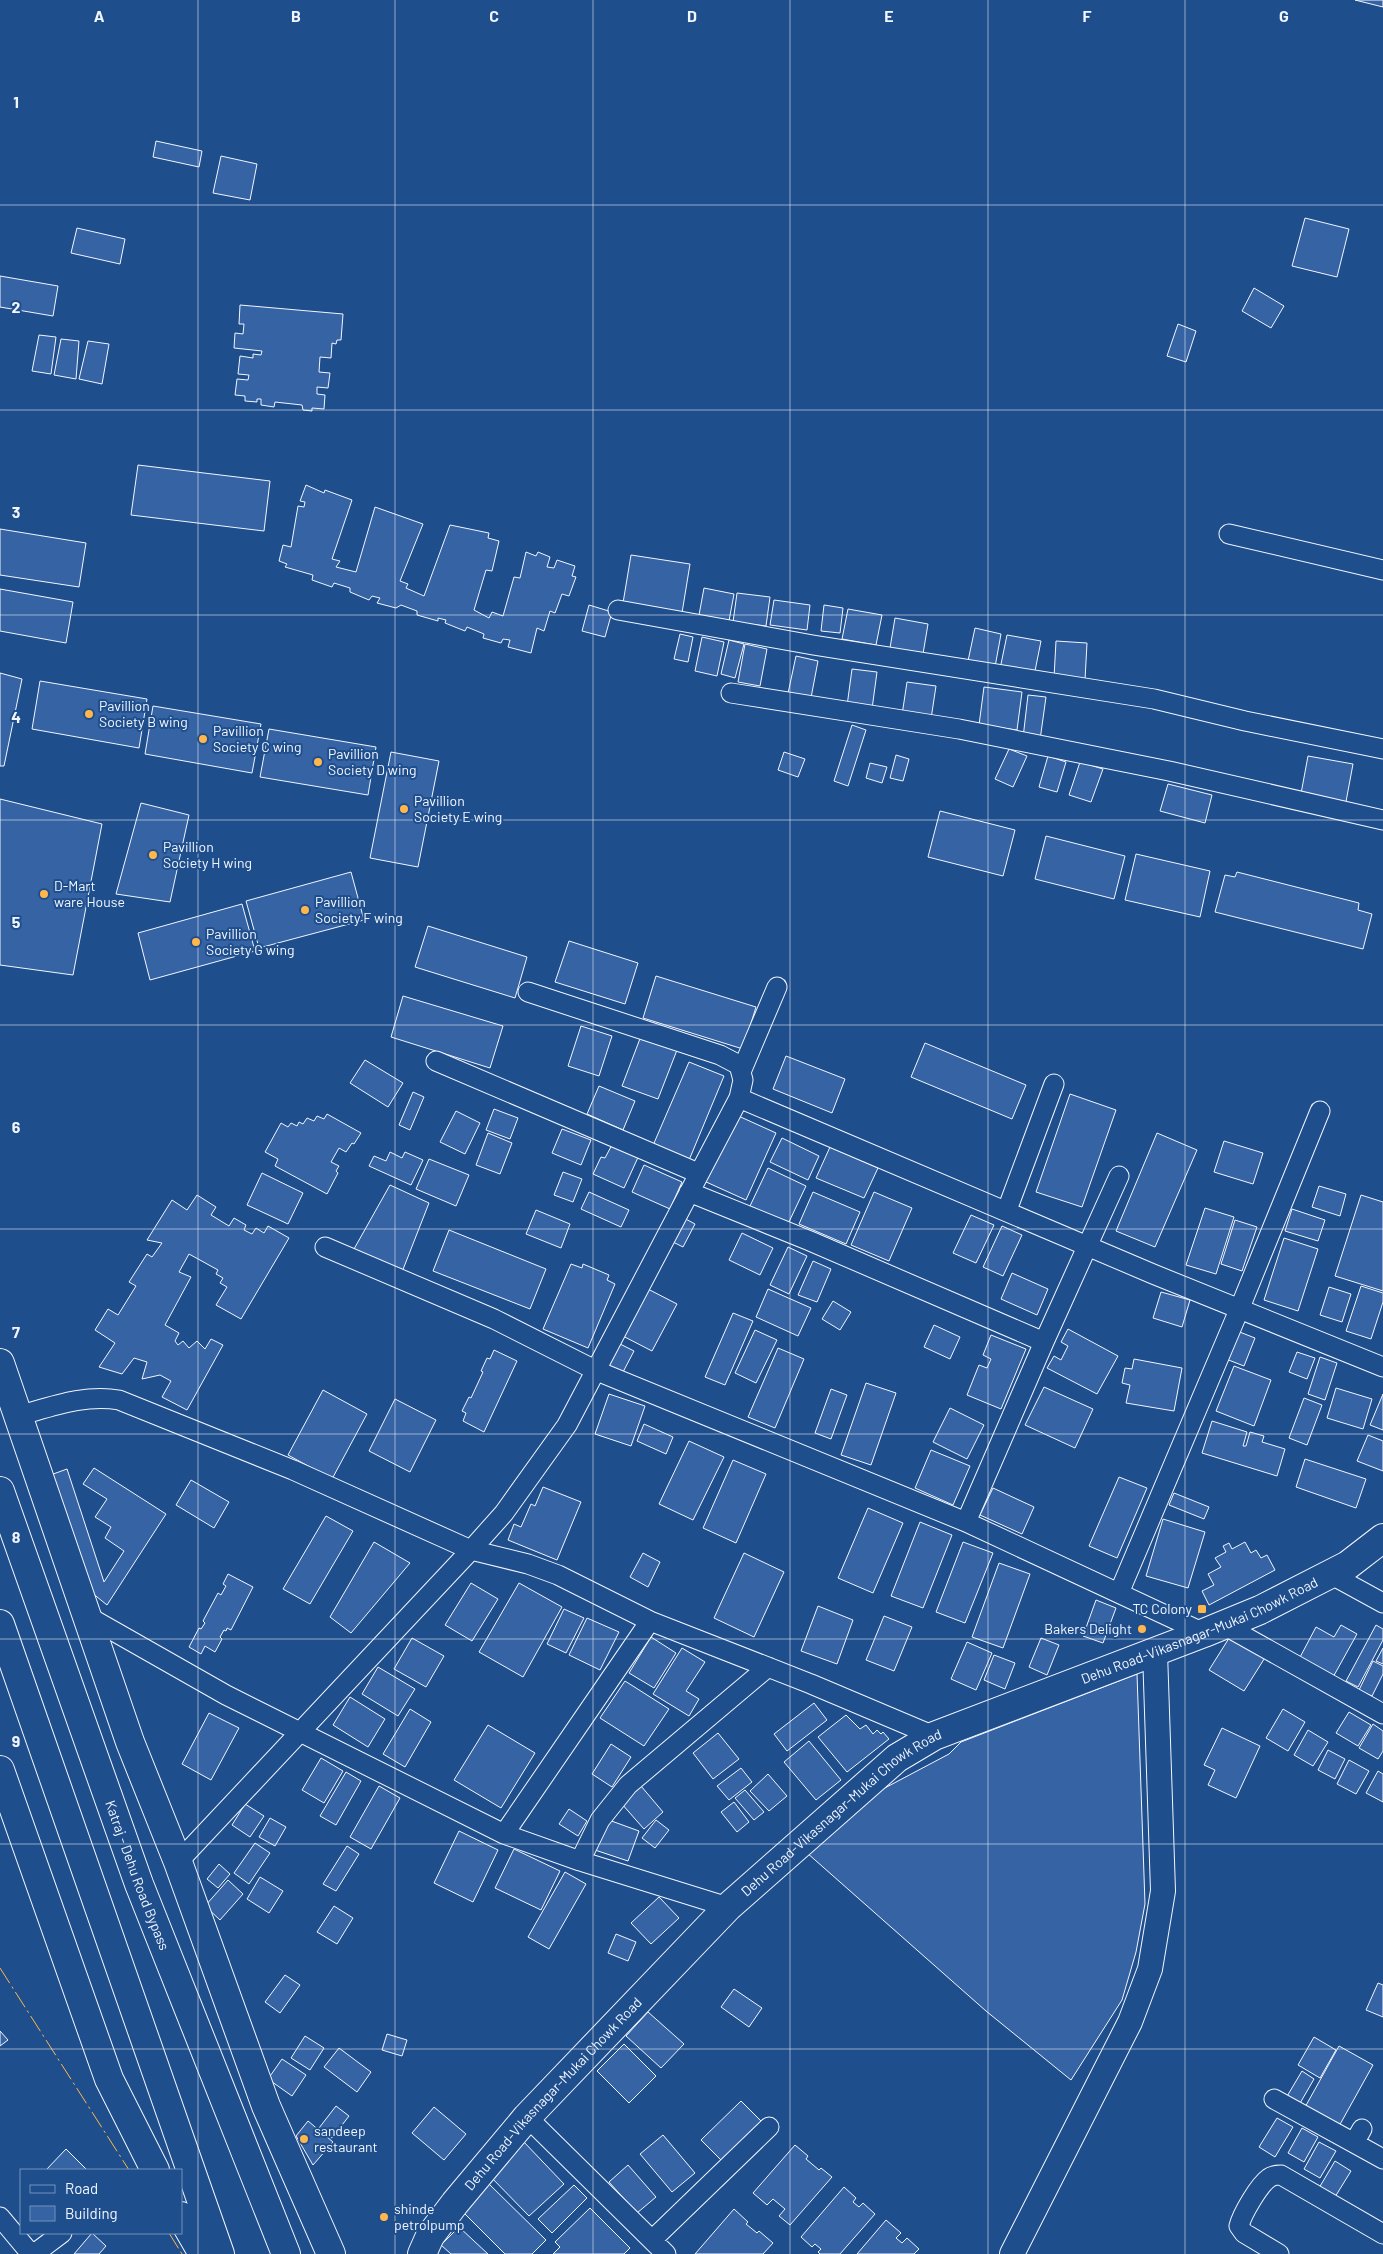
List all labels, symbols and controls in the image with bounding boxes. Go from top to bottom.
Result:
text: A [94,6,105,25]
text: B [291,6,301,25]
text: C [489,6,499,25]
text: D [687,6,697,25]
text: E [884,6,894,25]
text: F [1083,6,1092,25]
text: G [1279,6,1289,25]
text: 1 [13,92,19,111]
text: 2 [12,297,21,316]
text: 3 [12,502,20,521]
place label: Pavillion Society B wing [99,697,188,730]
text: 4 [11,707,21,726]
marker: Pavillion Society B wing [83,708,95,720]
place label: Pavillion Society C wing [213,722,301,755]
marker: Pavillion Society C wing [197,733,209,745]
place label: Pavillion Society D wing [328,745,417,778]
marker: Pavillion Society D wing [312,756,324,768]
place label: Pavillion Society E wing [414,792,502,825]
marker: Pavillion Society E wing [398,803,410,815]
place label: Pavillion Society H wing [163,838,252,871]
marker: Pavillion Society H wing [147,849,159,861]
place label: D-Mart ware House [54,877,125,910]
marker: D-Mart ware House [38,888,50,900]
place label: Pavillion Society F wing [315,893,403,926]
marker: Pavillion Society F wing [299,904,311,916]
text: 5 [12,912,21,931]
place label: Pavillion Society G wing [206,925,294,958]
marker: Pavillion Society G wing [190,936,202,948]
text: 6 [12,1117,21,1136]
text: 7 [12,1322,20,1341]
text: 8 [12,1527,21,1546]
street label: Dehu Road-Vikasnagar-Mukai Chowk Road [1078,1573,1320,1687]
place label: TC Colony [1133,1600,1193,1617]
marker: TC Colony [1196,1603,1208,1615]
place label: Bakers Delight [1044,1620,1132,1637]
marker: Bakers Delight [1136,1623,1148,1635]
street label: Dehu Road-Vikasnagar-Mukai Chowk Road [737,1725,944,1899]
text: 9 [12,1731,20,1750]
street label: Katraj - Dehu Road Bypass [102,1798,173,1953]
street label: Dehu Road-Vikasnagar-Mukai Chowk Road [460,1993,645,2193]
place label: sandeep restaurant [314,2122,378,2155]
marker: sandeep restaurant [298,2133,310,2145]
legend [20,2169,182,2234]
text: Road [65,2179,98,2197]
place label: shinde petrolpump [394,2200,465,2233]
text: Building [65,2204,118,2222]
marker: shinde petrolpump [378,2211,390,2223]

